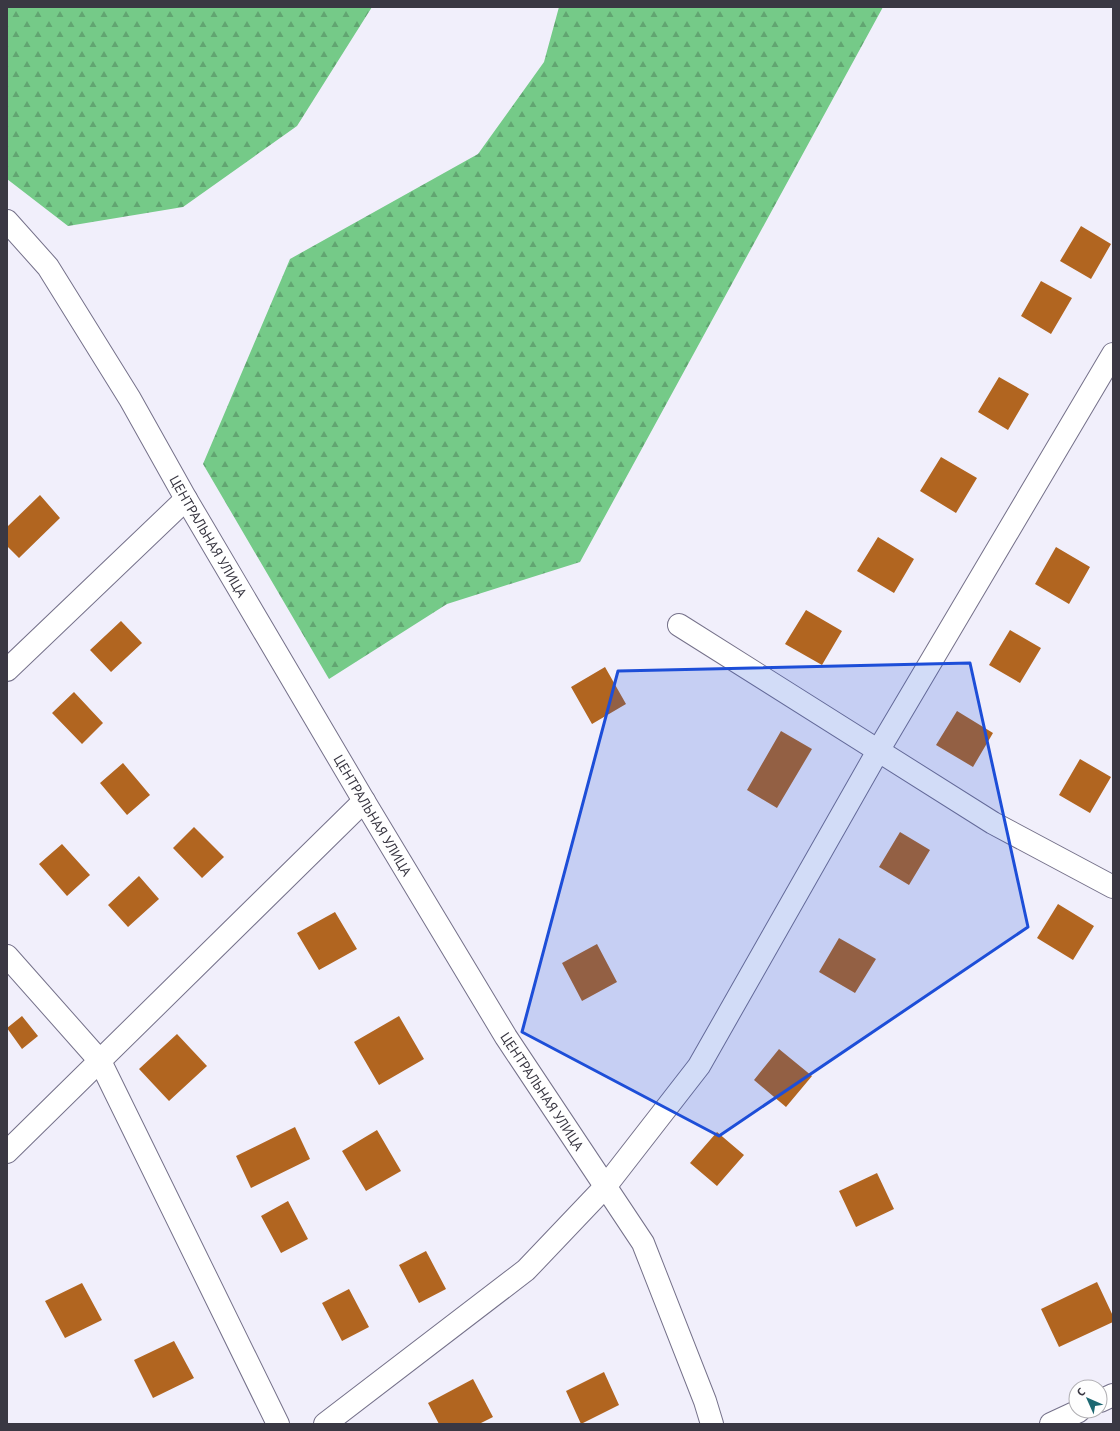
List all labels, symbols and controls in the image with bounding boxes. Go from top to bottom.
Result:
street label: ЦЕНТРАЛЬНАЯ УЛИЦА [166,472,251,601]
street label: ЦЕНТРАЛЬНАЯ УЛИЦА [330,751,416,880]
street label: ЦЕНТРАЛЬНАЯ УЛИЦА [496,1029,588,1155]
north arrow [1068,1379,1108,1419]
text: С [1074,1385,1088,1399]

